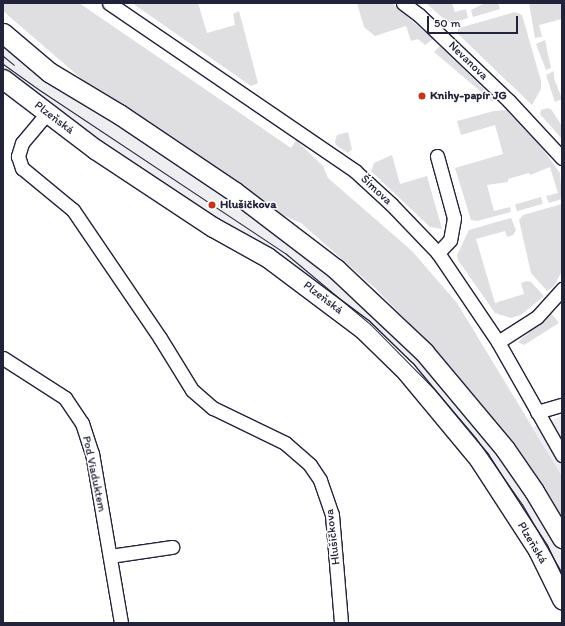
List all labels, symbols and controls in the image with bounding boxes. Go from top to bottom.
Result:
scale bar [429,8,520,34]
text: 50 m [434,16,460,30]
street label: Nevanova [445,39,491,83]
place label: Knihy-papír JG [430,89,507,103]
marker: Knihy-papír JG [417,91,427,101]
street label: Plzeňská [31,98,77,138]
street label: Šímova [357,172,395,208]
place label: Hlušičkova [220,198,276,212]
marker: Hlušičkova [207,200,217,210]
street label: Plzeňská [300,278,346,318]
street label: Pod Viaduktem [79,434,109,514]
street label: Hlušičkova [322,508,344,566]
street label: Plzeňská [514,520,550,566]

